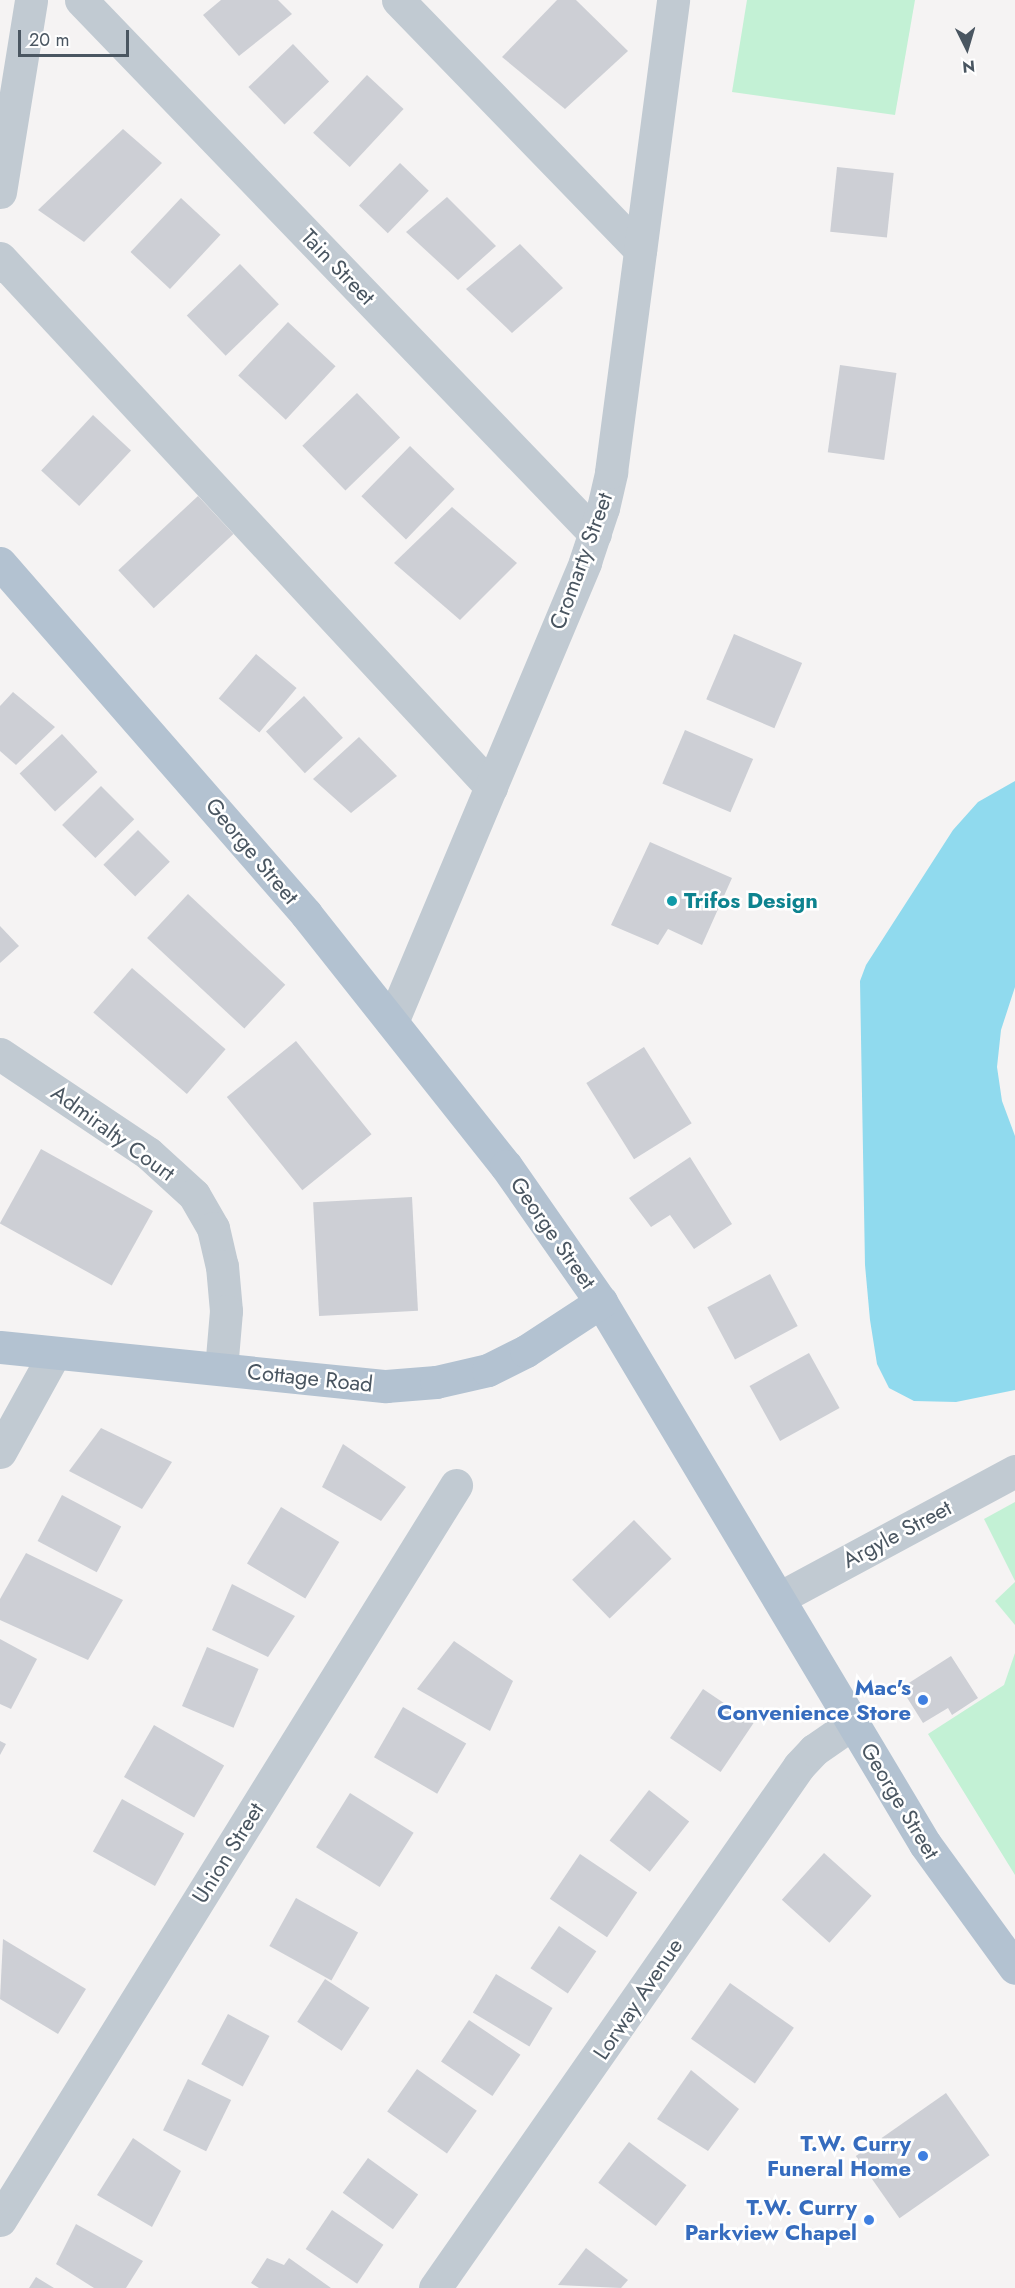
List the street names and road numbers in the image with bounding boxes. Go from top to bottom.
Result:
street label: Tain Street [296,224,380,310]
street label: Cromarty Street [544,489,618,633]
street label: George Street [200,793,304,909]
street label: Admiralty Court [46,1079,180,1187]
street label: George Street [505,1172,601,1294]
street label: Cottage Road [246,1358,374,1398]
street label: Argyle Street [838,1494,956,1574]
street label: George Street [855,1738,945,1864]
street label: Union Street [187,1798,269,1908]
street label: Lorway Avenue [588,1933,688,2065]

